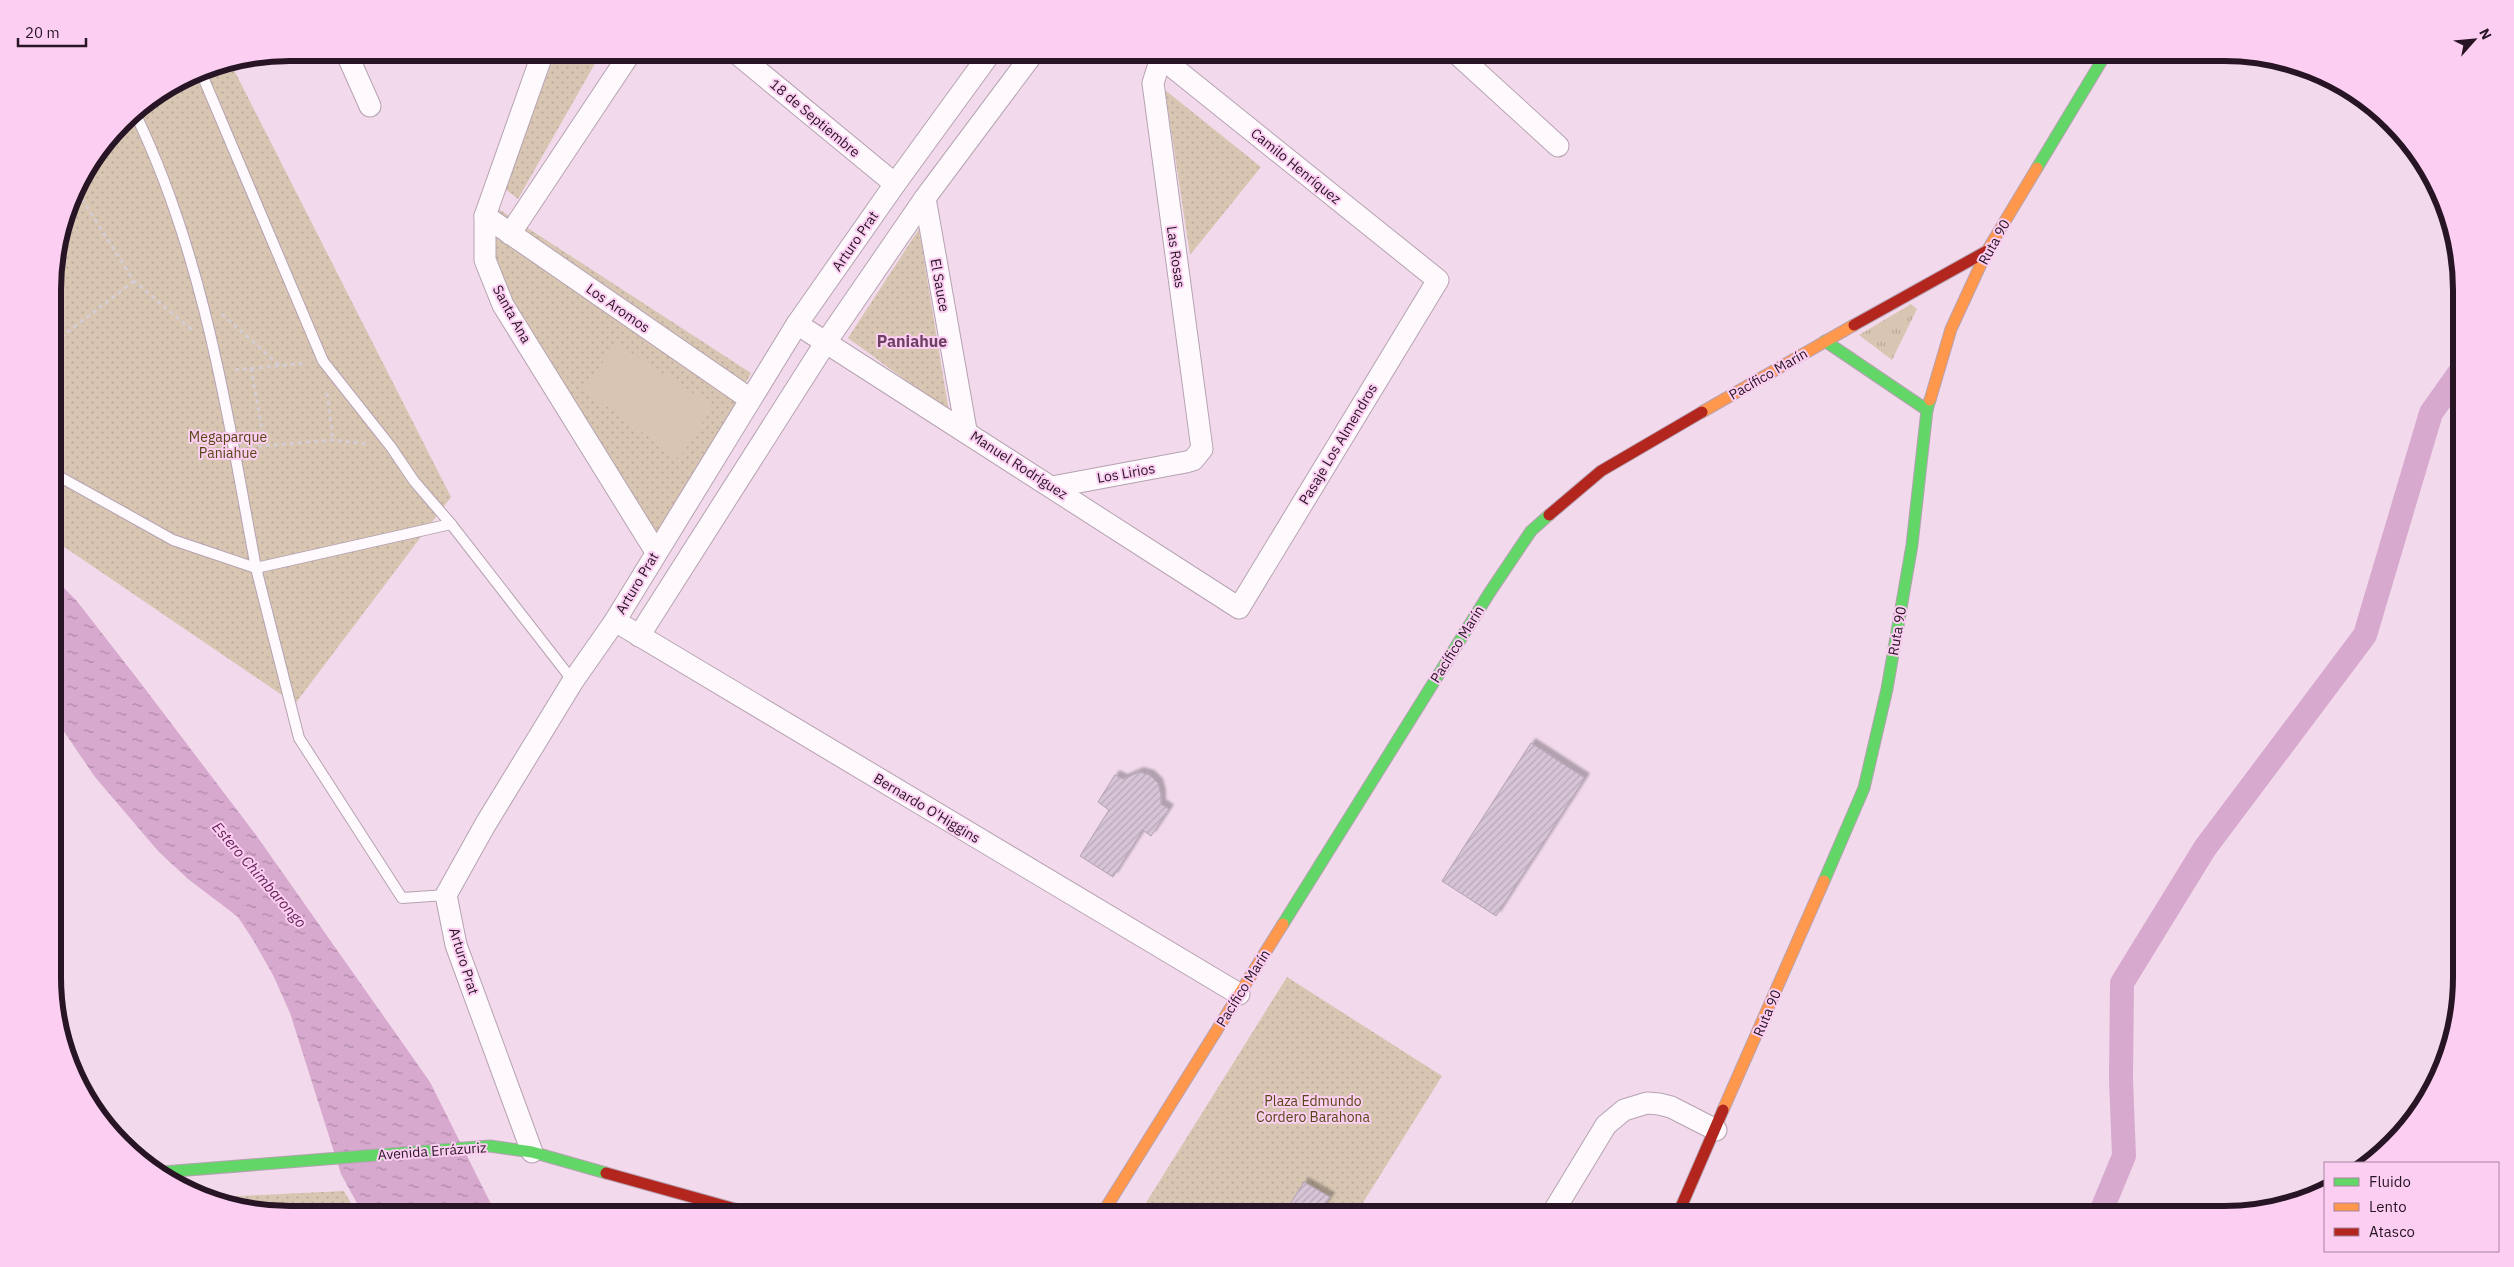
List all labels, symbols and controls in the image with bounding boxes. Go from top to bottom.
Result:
scale bar [18,15,85,47]
north arrow [2449,15,2499,65]
text: 20 m [25,23,60,42]
text: N [2475,25,2496,43]
street label: 18 de Septiembre [766,75,864,161]
street label: Camilo Henríquez [1247,124,1345,208]
street label: Arturo Prat [828,207,882,274]
street label: Ruta 90 [1974,216,2014,268]
street label: Las Rosas [1163,225,1189,289]
street label: El Sauce [926,257,954,313]
street label: Los Aromos [583,280,653,337]
street label: Santa Ana [489,282,536,347]
district label: Paniahue [877,331,947,351]
street label: Pacífico Marín [1725,344,1811,404]
street label: Pasaje Los Almendros [1295,380,1381,508]
street label: Manuel Rodríguez [967,427,1071,503]
park label: Megaparque Paniahue [189,428,267,462]
street label: Los Lirios [1096,459,1157,487]
street label: Arturo Prat [612,549,663,617]
street label: Pacífico Marín [1426,602,1488,686]
street label: Ruta 90 [1884,605,1910,657]
street label: Bernardo O'Higgins [870,769,984,847]
water label: Estero Chimbarongo [208,818,311,932]
street label: Arturo Prat [445,925,483,997]
street label: Pacífico Marín [1212,946,1274,1030]
street label: Ruta 90 [1749,987,1785,1039]
park label: Plaza Edmundo Cordero Barahona [1256,1092,1371,1126]
street label: Avenida Errázuriz [377,1138,487,1164]
legend [2324,1162,2499,1252]
text: Fluido [2369,1172,2411,1191]
text: Lento [2369,1197,2407,1216]
text: Atasco [2369,1222,2415,1241]

